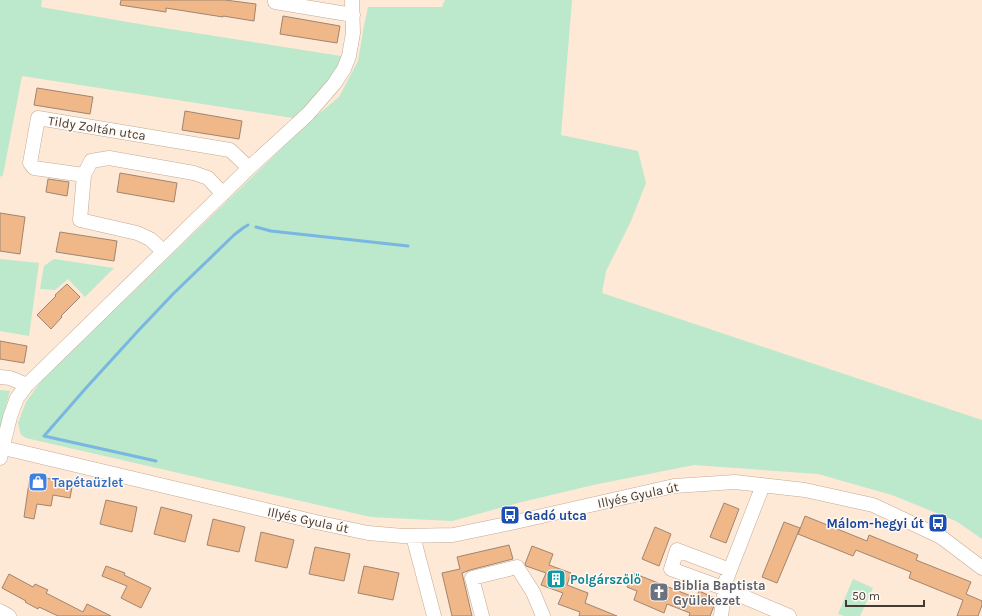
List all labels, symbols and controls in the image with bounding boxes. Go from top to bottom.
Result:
street label: Tildy Zoltán utca [47,113,147,143]
shop icon: Tapétaüzlet [27,471,49,493]
place label: Tapétaüzlet [52,475,123,490]
street label: Illyés Gyula út [596,479,680,511]
street label: Illyés Gyula út [266,504,350,536]
bus stop icon: Gadó utca [499,504,521,526]
place label: Gadó utca [524,508,587,523]
bus stop icon: Málom-hegyi út [927,512,949,534]
place label: Málom-hegyi út [826,516,924,531]
building icon: Polgárszőlő [545,568,567,590]
place label: Polgárszőlő [570,572,641,587]
place label: Biblia Baptista Gyülekezet [673,578,766,608]
church icon: Biblia Baptista Gyülekezet [648,581,670,603]
scale bar [846,582,924,608]
text: 50 m [852,589,880,603]

